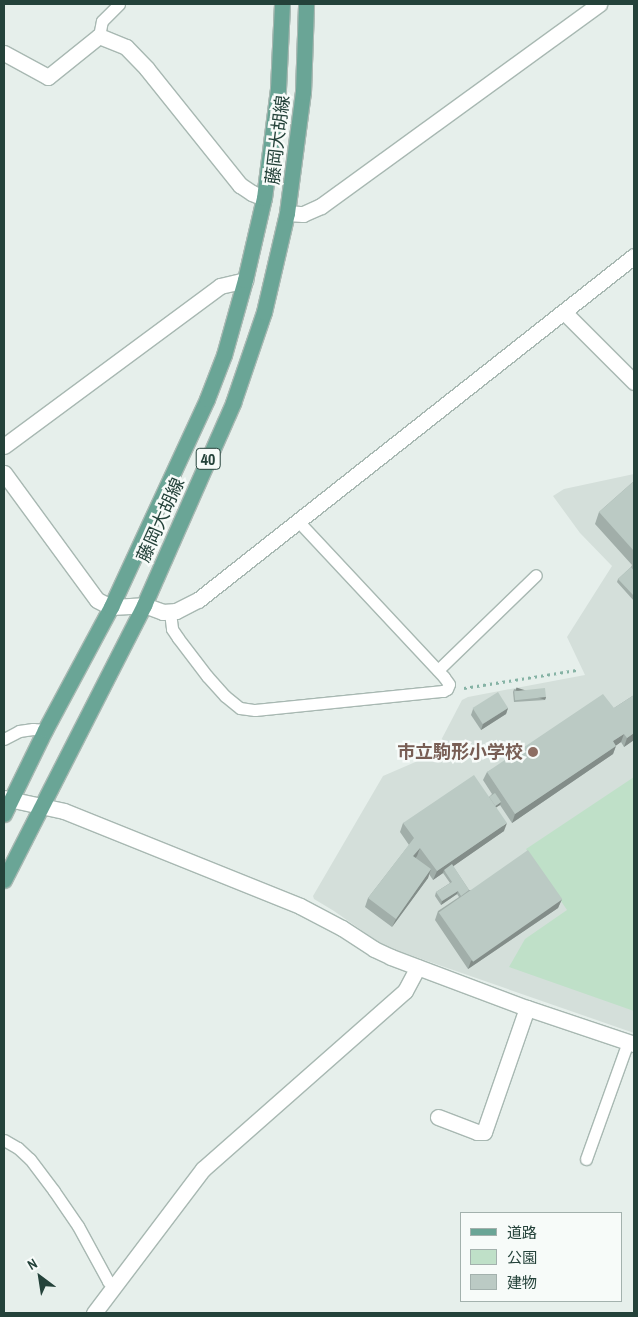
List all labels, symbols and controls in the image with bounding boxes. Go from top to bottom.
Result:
street label: 藤岡大胡線 [262,94,294,186]
road number: 40 [196,446,220,472]
street label: 藤岡大胡線 [133,474,189,566]
place label: 市立駒形小学校 [397,741,523,763]
marker: 市立駒形小学校 [527,746,539,758]
legend [460,1212,623,1302]
text: 道路 [507,1222,537,1243]
text: 公園 [507,1247,537,1268]
north arrow [15,1252,65,1302]
text: N [24,1254,40,1274]
text: 建物 [507,1272,537,1293]

